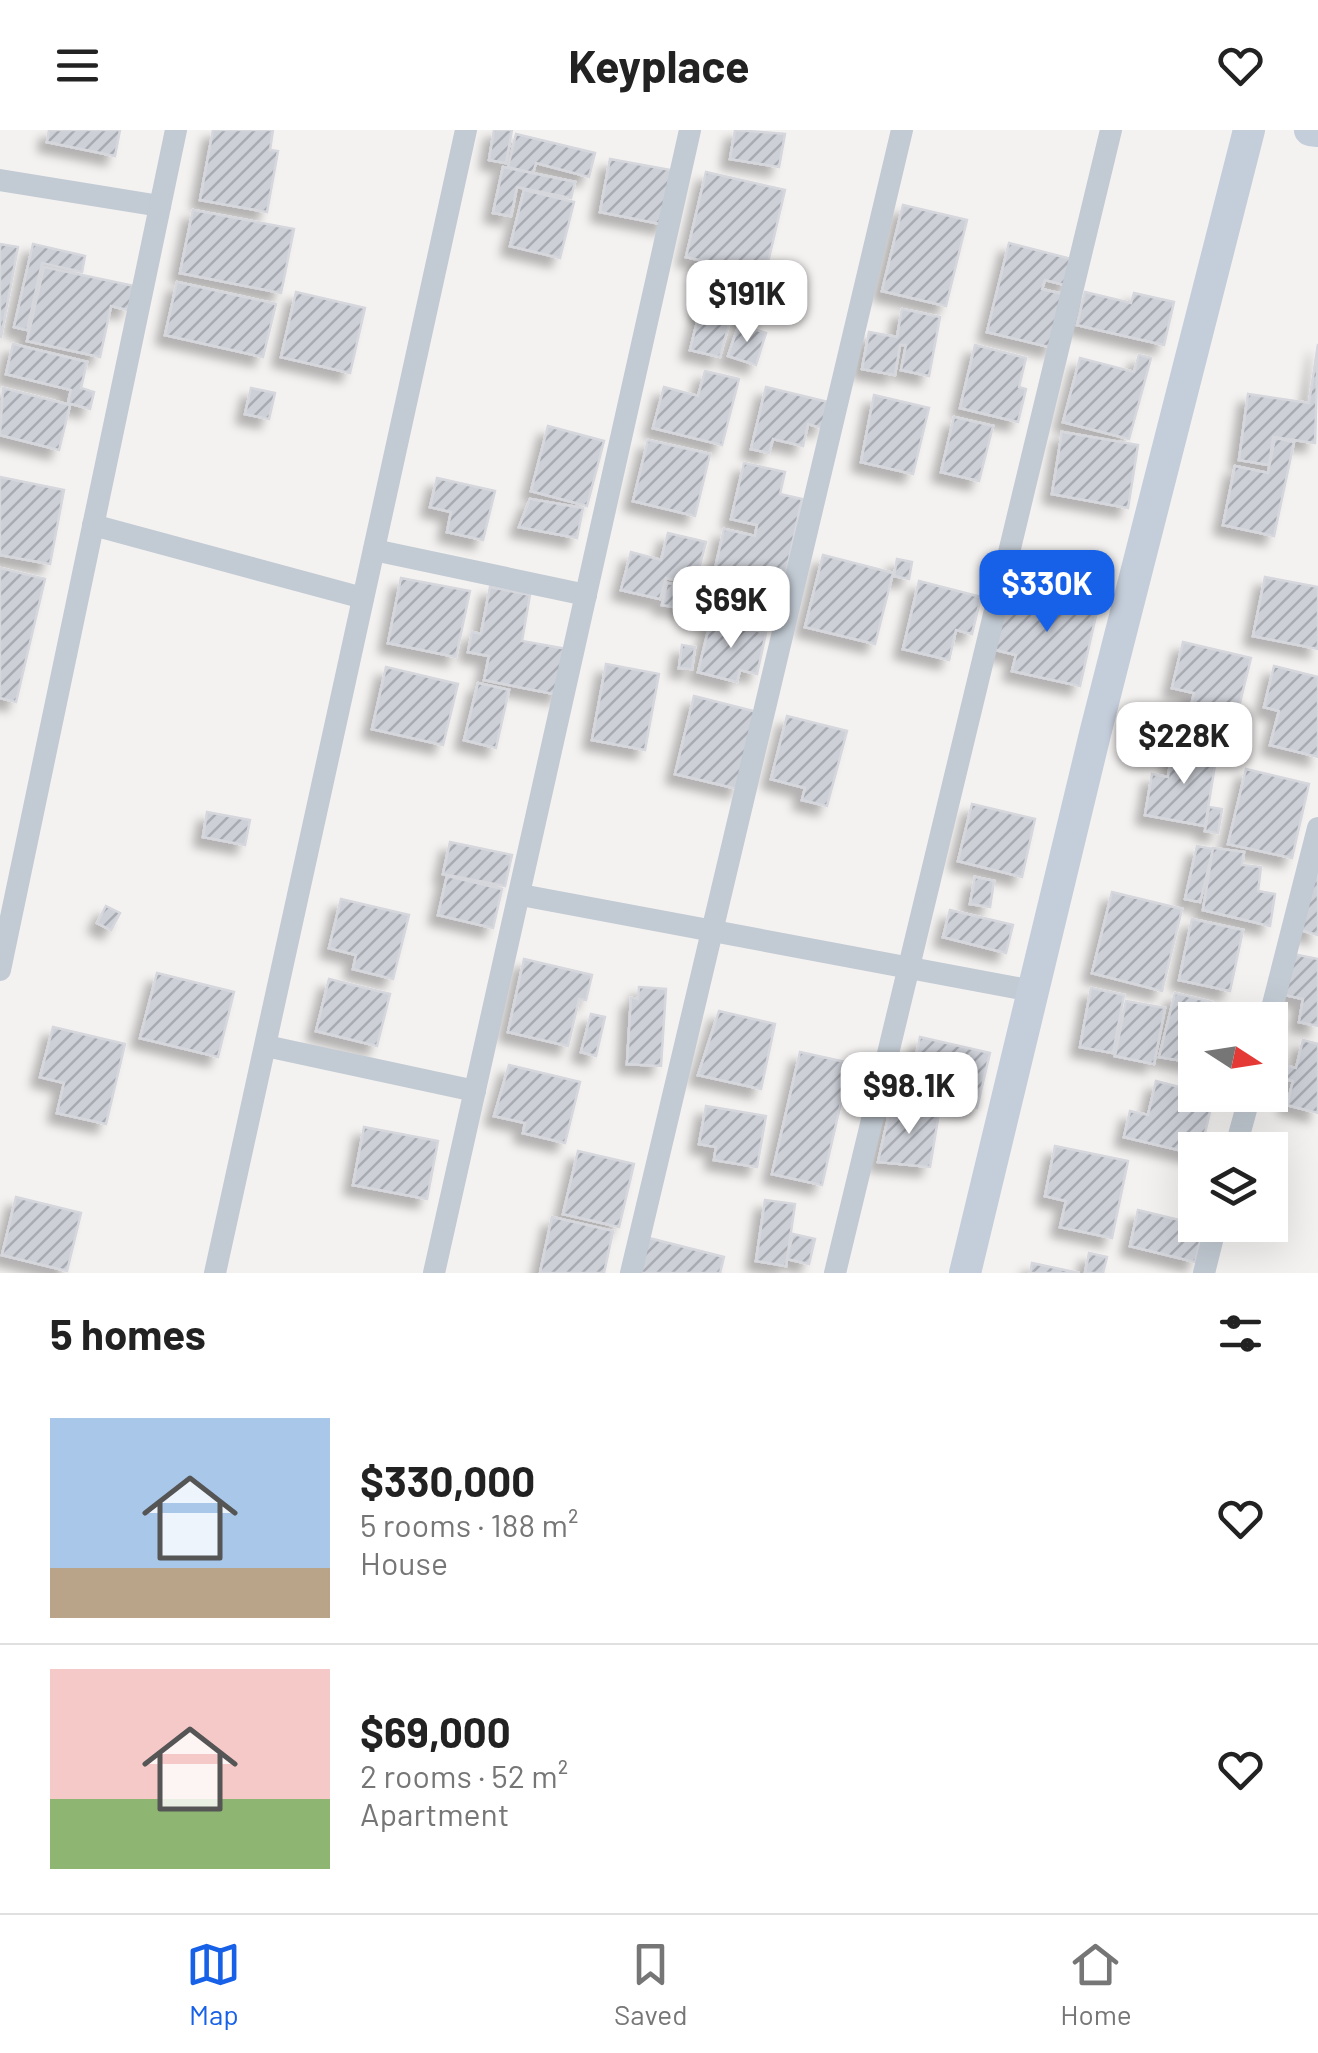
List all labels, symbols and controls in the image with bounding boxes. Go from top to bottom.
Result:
icon: menu [50,38,105,93]
text: Keyplace [568,38,750,92]
icon: heart [1213,38,1268,93]
pin: $191K [677,260,817,345]
text: $191K [708,273,786,311]
pin: $330K [977,550,1117,635]
text: $330K [1001,563,1093,601]
pin: $69K [672,566,790,651]
text: $69K [695,579,767,617]
pin: $228K [1114,702,1254,787]
text: $228K [1138,715,1230,753]
north arrow [1178,1002,1288,1112]
map controls [1178,1002,1288,1242]
pin: $98.1K [828,1052,990,1137]
text: $98.1K [863,1065,955,1103]
button: layers [1178,1132,1288,1242]
icon: filters [1213,1306,1268,1361]
text: 5 homes [50,1308,206,1358]
text: $330,000 [360,1455,535,1505]
icon: home [130,1458,250,1578]
icon: heart [1213,1491,1268,1546]
text: 5 rooms · 188 m² [360,1505,578,1543]
text: House [360,1543,448,1581]
text: $69,000 [360,1706,511,1756]
icon: home [130,1709,250,1829]
icon: heart [1213,1742,1268,1797]
text: 2 rooms · 52 m² [360,1756,568,1794]
text: Apartment [360,1794,509,1832]
tab: Map [186,1937,241,2031]
tab: Saved [614,1937,687,2031]
tab: Home [1060,1937,1132,2031]

